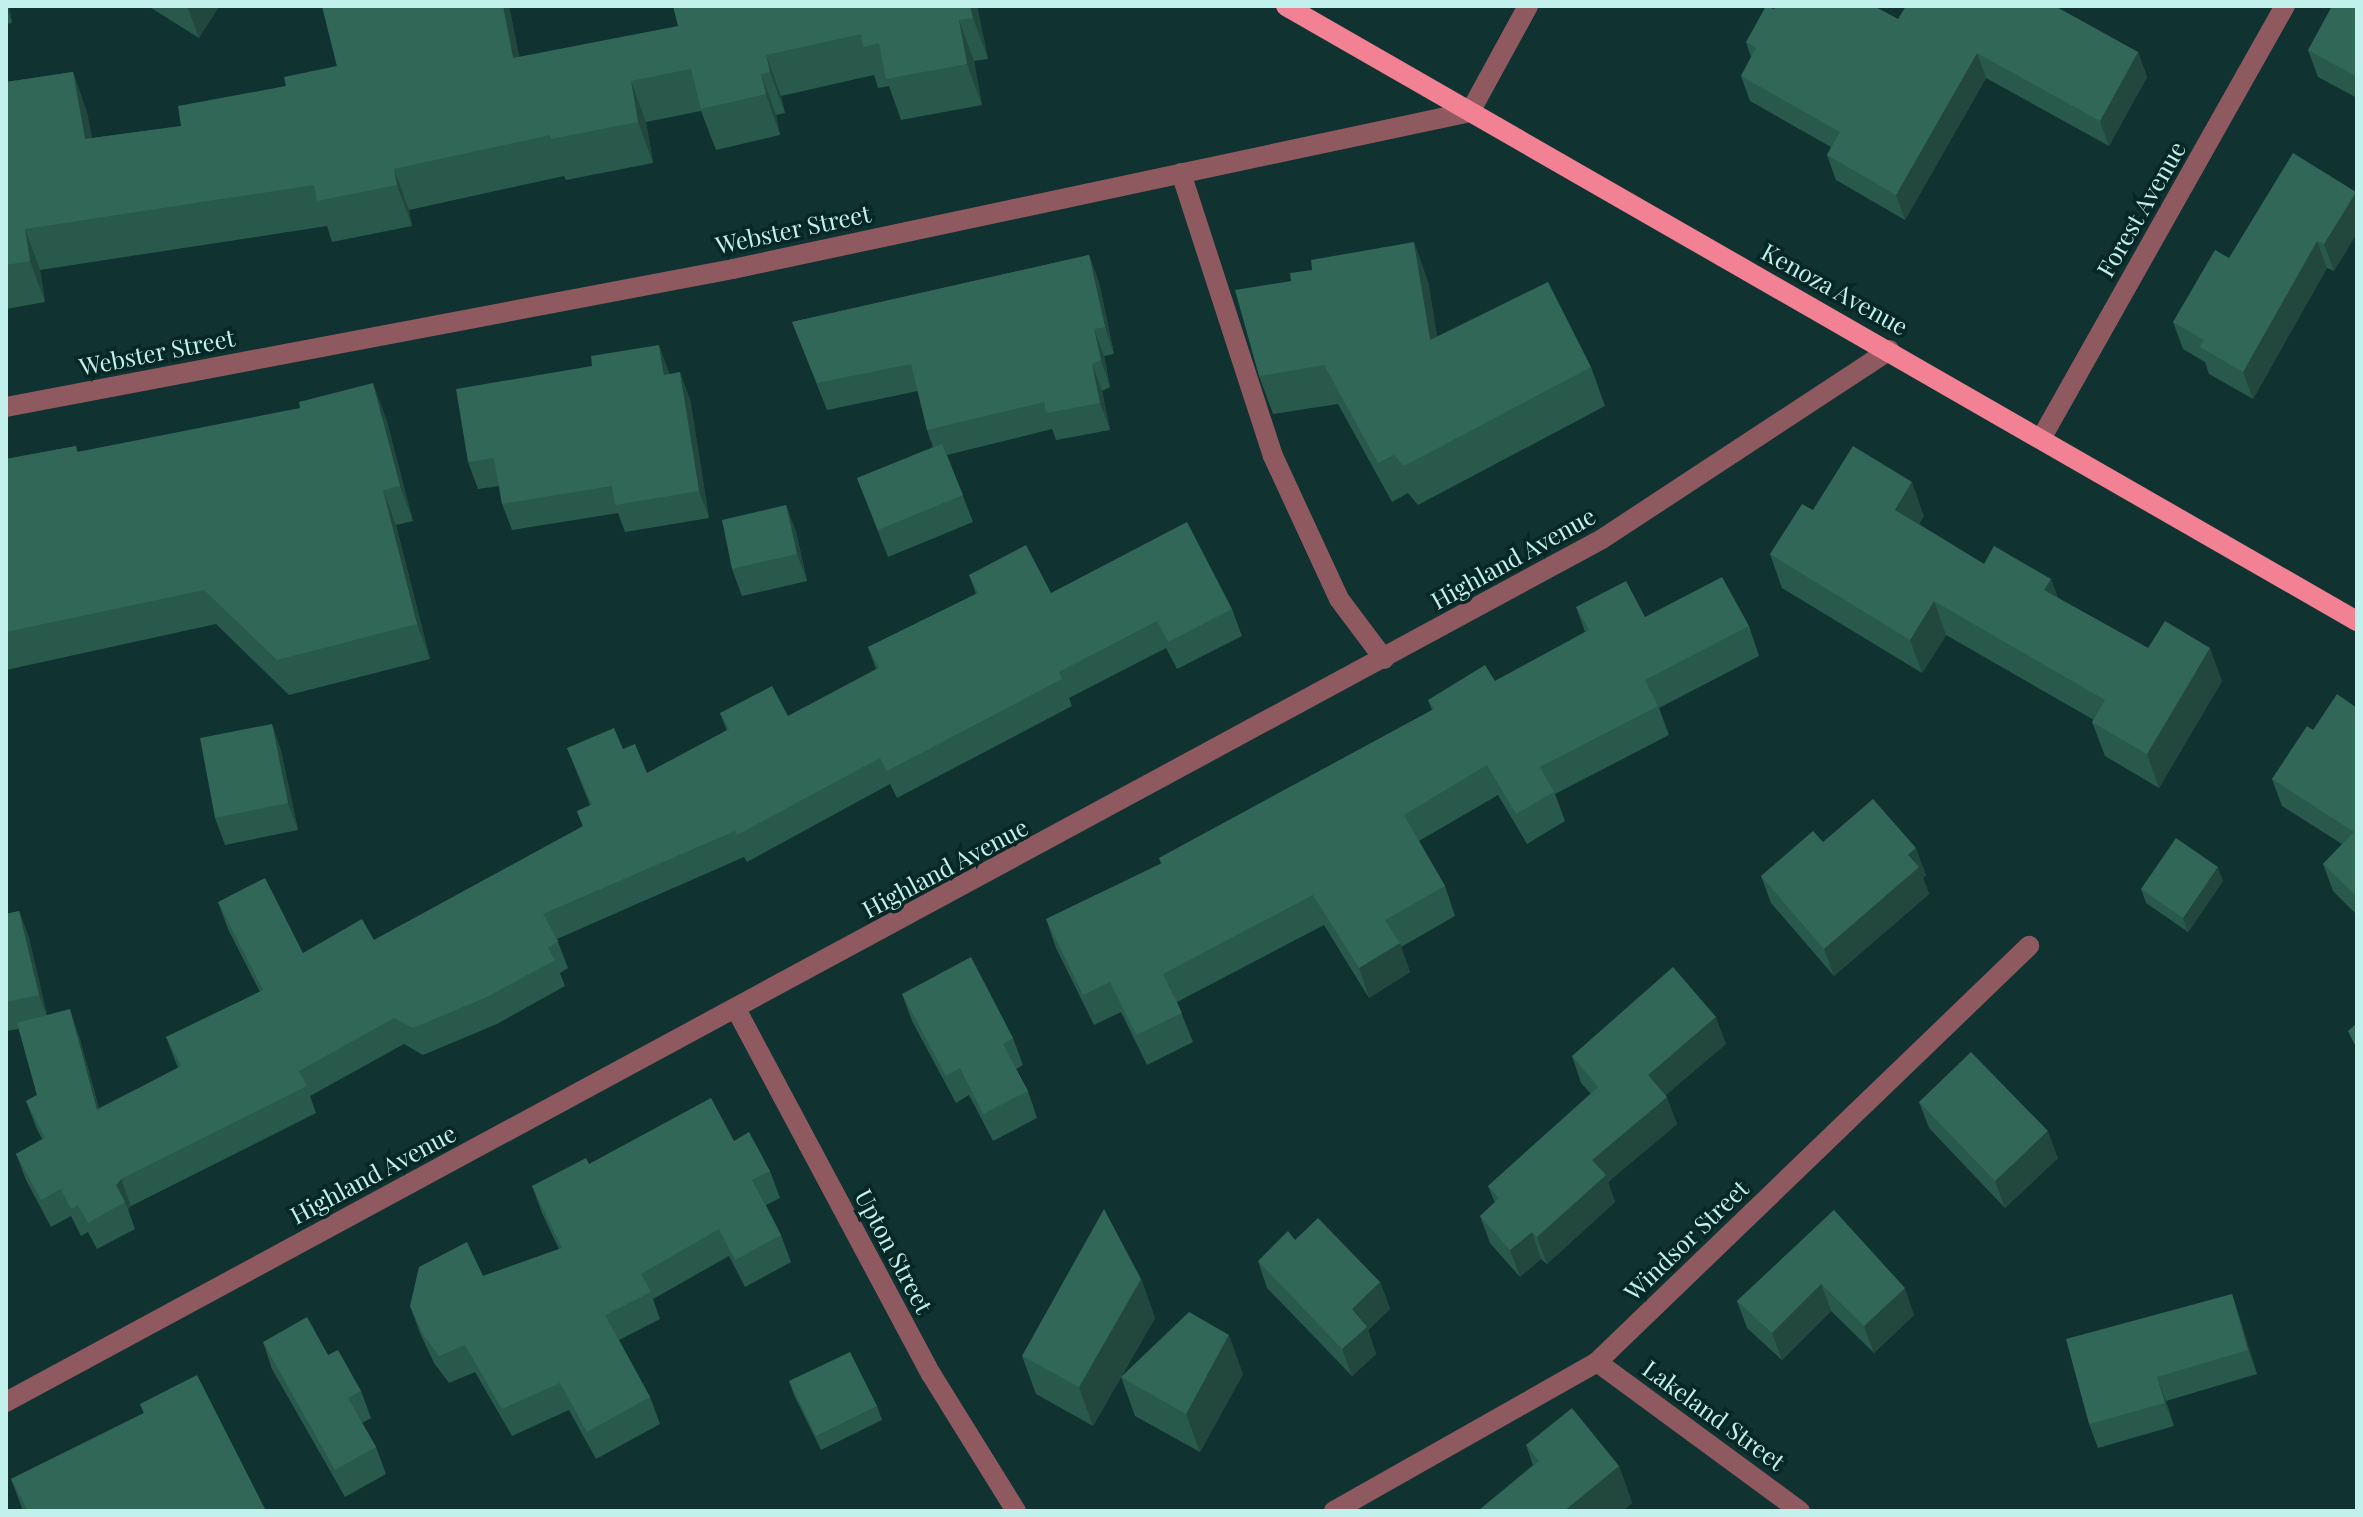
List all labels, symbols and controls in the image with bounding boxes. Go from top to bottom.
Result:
street label: Forest Avenue [2090,136,2192,282]
street label: Webster Street [713,198,873,260]
street label: Kenoza Avenue [1756,237,1914,341]
street label: Webster Street [77,323,237,381]
street label: Highland Avenue [1425,501,1601,615]
street label: Highland Avenue [857,812,1033,924]
street label: Highland Avenue [285,1118,461,1230]
street label: Windsor Street [1618,1174,1754,1306]
street label: Upton Street [849,1184,939,1318]
street label: Lakeland Street [1637,1354,1791,1476]

